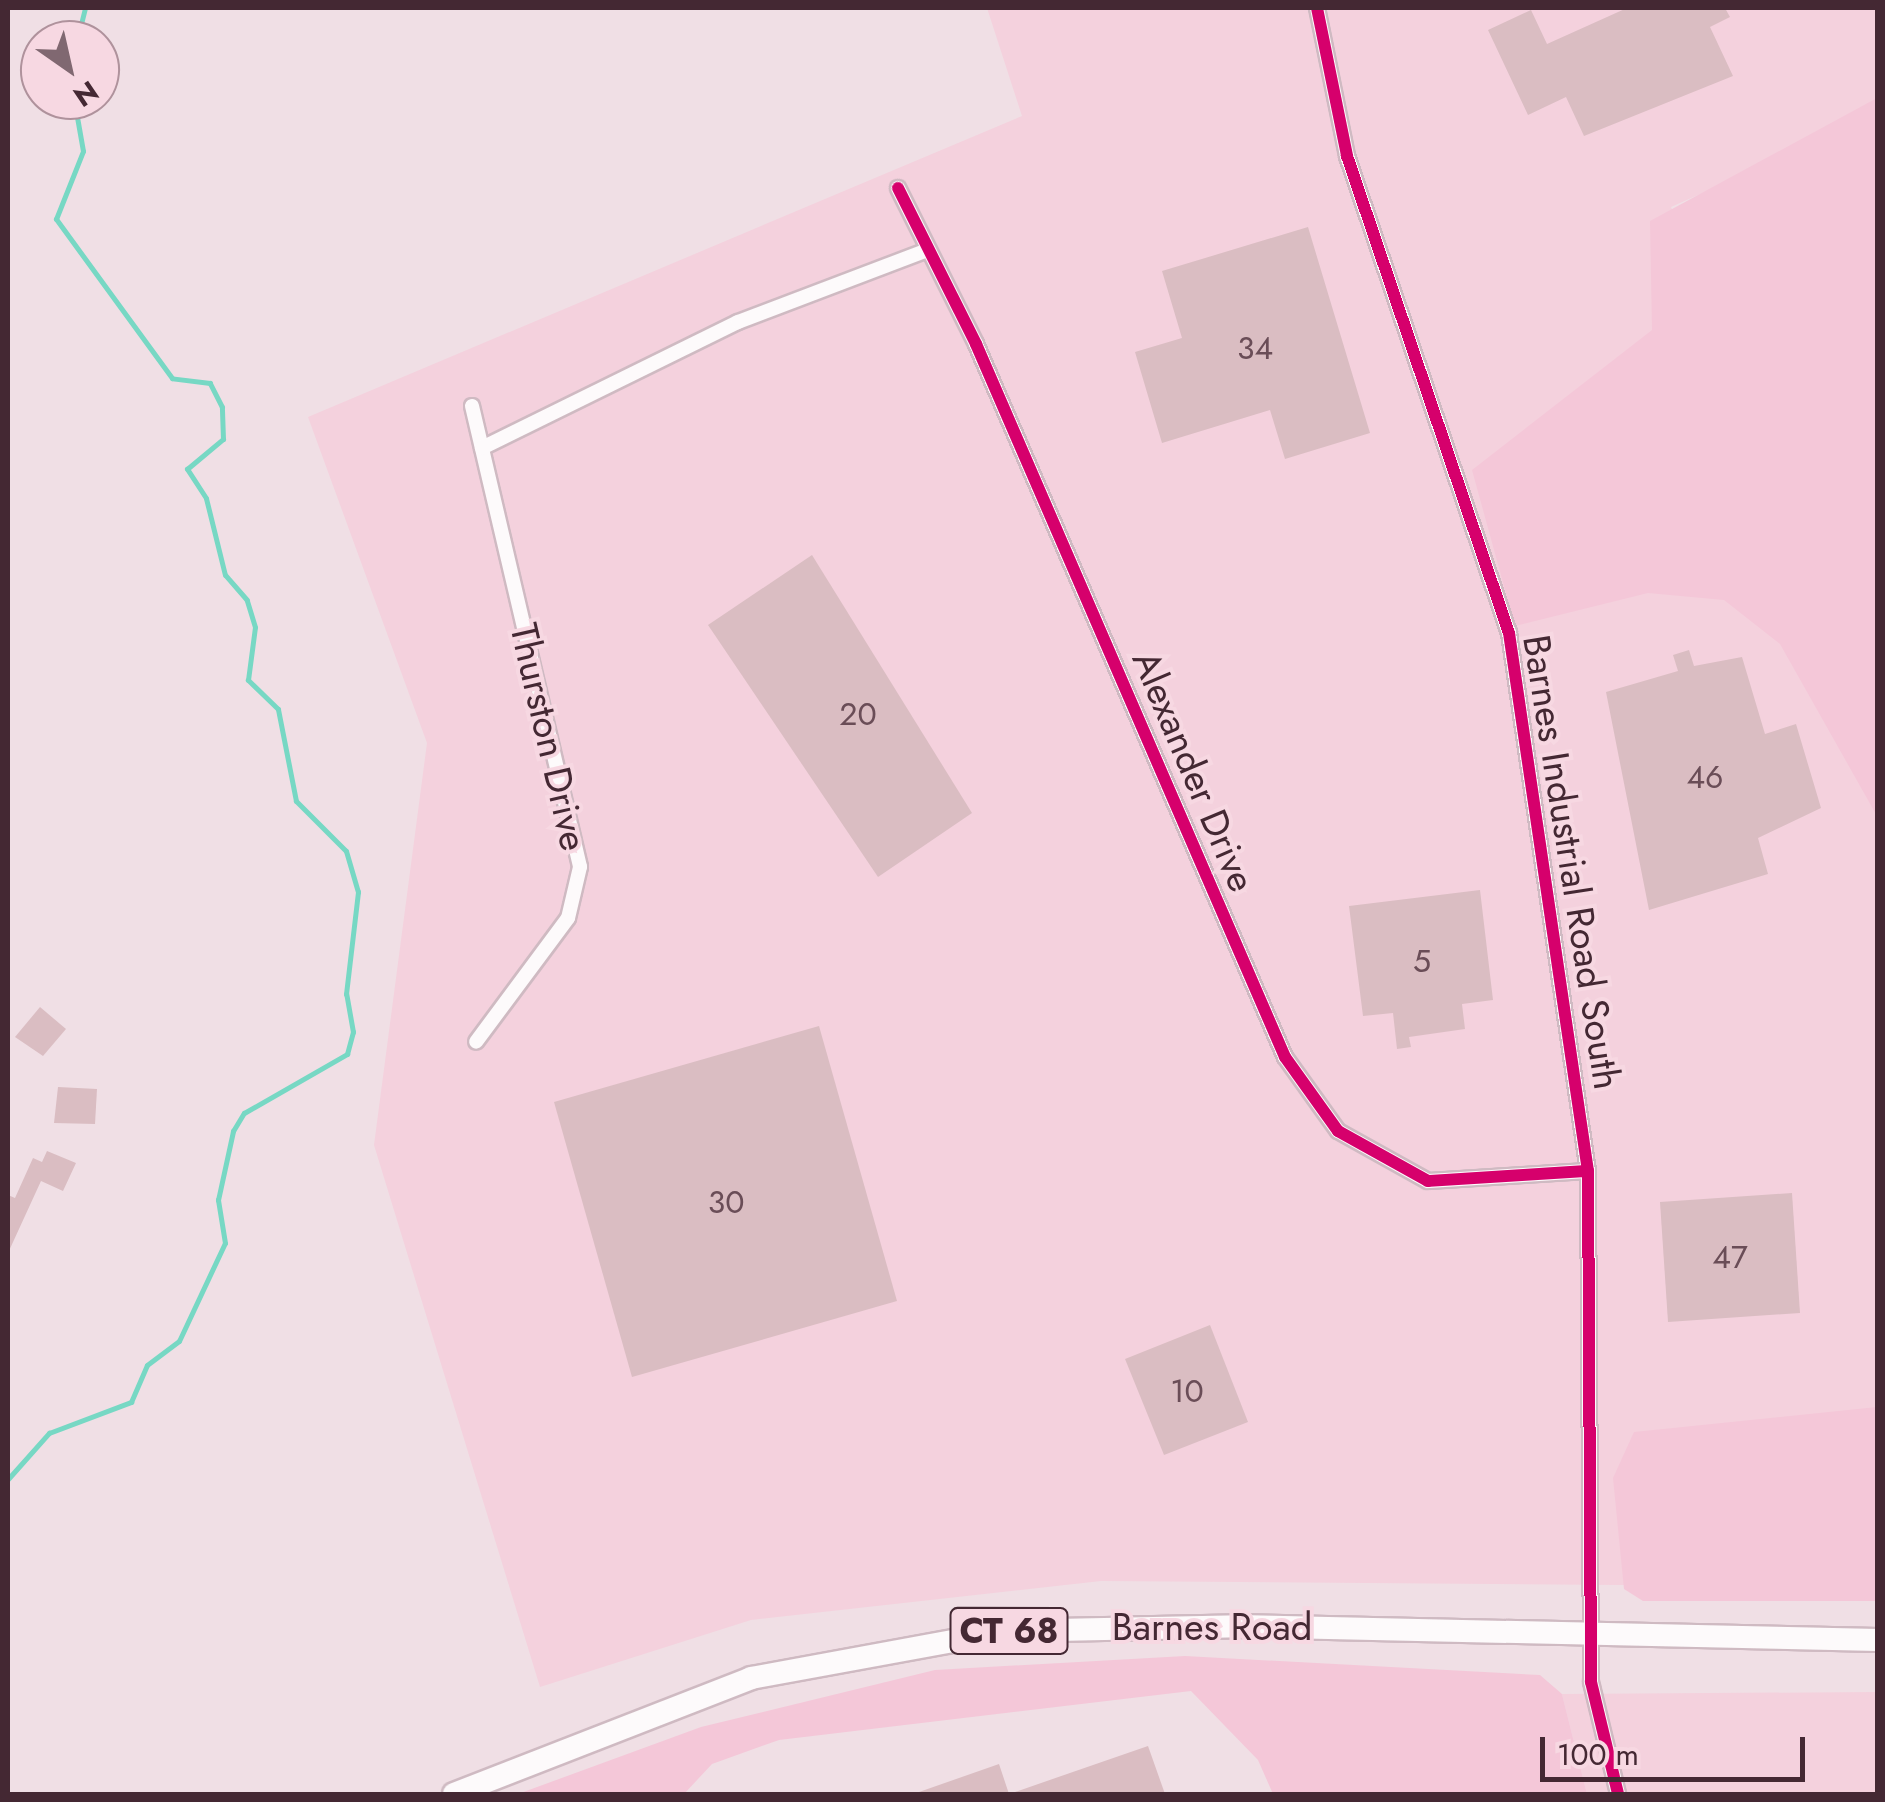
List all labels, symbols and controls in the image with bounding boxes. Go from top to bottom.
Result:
north arrow [20,20,120,120]
text: N [65,70,107,117]
house number: 34 [1237,329,1273,367]
street label: Thurston Drive [501,619,597,855]
street label: Barnes Industrial Road South [1514,632,1630,1092]
street label: Alexander Drive [1123,644,1265,898]
house number: 20 [839,695,877,733]
house number: 46 [1686,758,1724,796]
house number: 5 [1413,942,1431,980]
house number: 30 [708,1183,744,1221]
house number: 47 [1712,1238,1748,1276]
house number: 10 [1170,1372,1204,1410]
road number: CT 68 [949,1601,1069,1661]
street label: Barnes Road [1112,1604,1312,1650]
scale bar [1545,1717,1810,1779]
text: 100 m [1557,1733,1639,1776]

